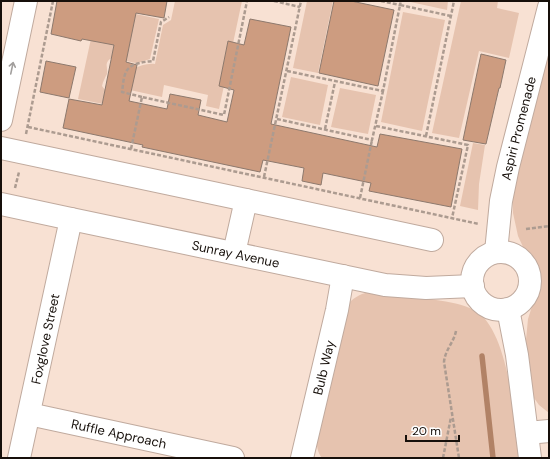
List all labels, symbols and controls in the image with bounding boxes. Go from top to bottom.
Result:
one-way arrow [8,62,16,75]
street label: Aspiri Promenade [497,74,539,182]
street label: Sunray Avenue [190,236,281,271]
street label: Foxglove Street [27,292,63,386]
street label: Bulb Way [309,338,338,397]
street label: Ruffle Approach [70,415,168,452]
scale bar [406,417,459,443]
text: 20 m [412,423,441,439]

